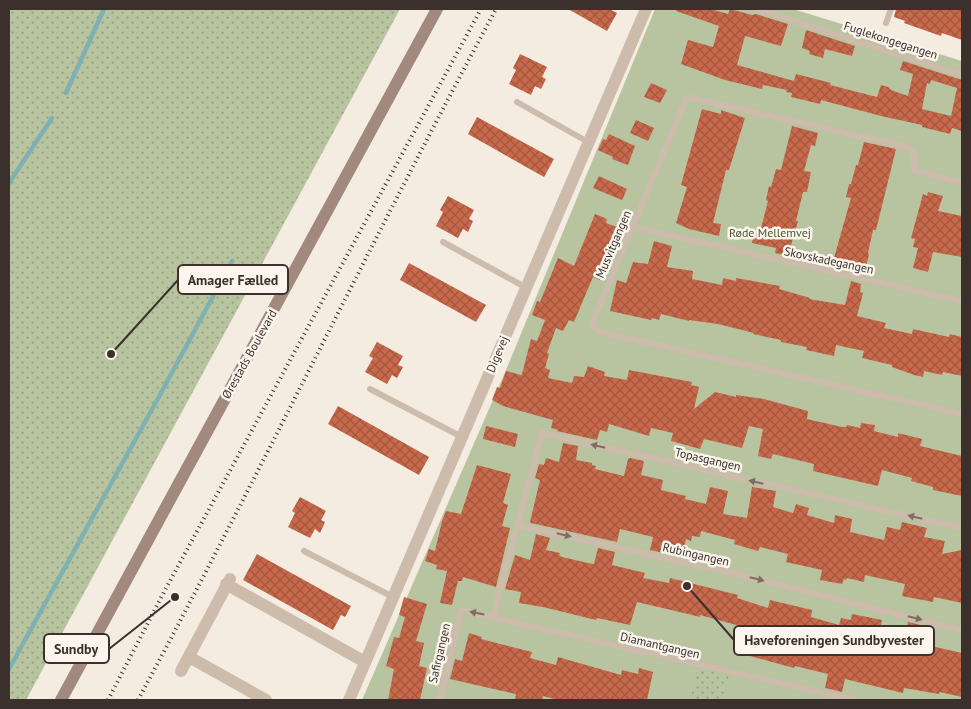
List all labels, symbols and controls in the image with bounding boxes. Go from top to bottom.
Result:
street label: Fuglekongegangen [842,18,940,62]
street label: Musvitgangen [592,208,634,280]
park label: Røde Mellemvej [729,225,811,240]
street label: Skovskadegangen [783,243,875,277]
callout: Amager Fælled [178,265,288,294]
text: Amager Fælled [188,271,278,289]
street label: Ørestads Boulevard [218,307,280,401]
street label: Digevej [483,333,511,375]
one-way arrow [590,442,605,450]
street label: Topasgangen [674,444,742,474]
one-way arrow [749,478,764,486]
one-way arrow [907,513,922,521]
one-way arrow [557,532,573,540]
street label: Rubingangen [661,539,731,569]
one-way arrow [749,575,764,583]
one-way arrow [468,609,484,617]
one-way arrow [907,614,922,622]
street label: Safirgangen [425,622,453,684]
callout: Haveforeningen Sundbyvester [734,626,934,655]
street label: Diamantgangen [619,629,701,661]
text: Haveforeningen Sundbyvester [744,631,924,649]
callout: Sundby [44,634,109,663]
text: Sundby [54,640,98,658]

